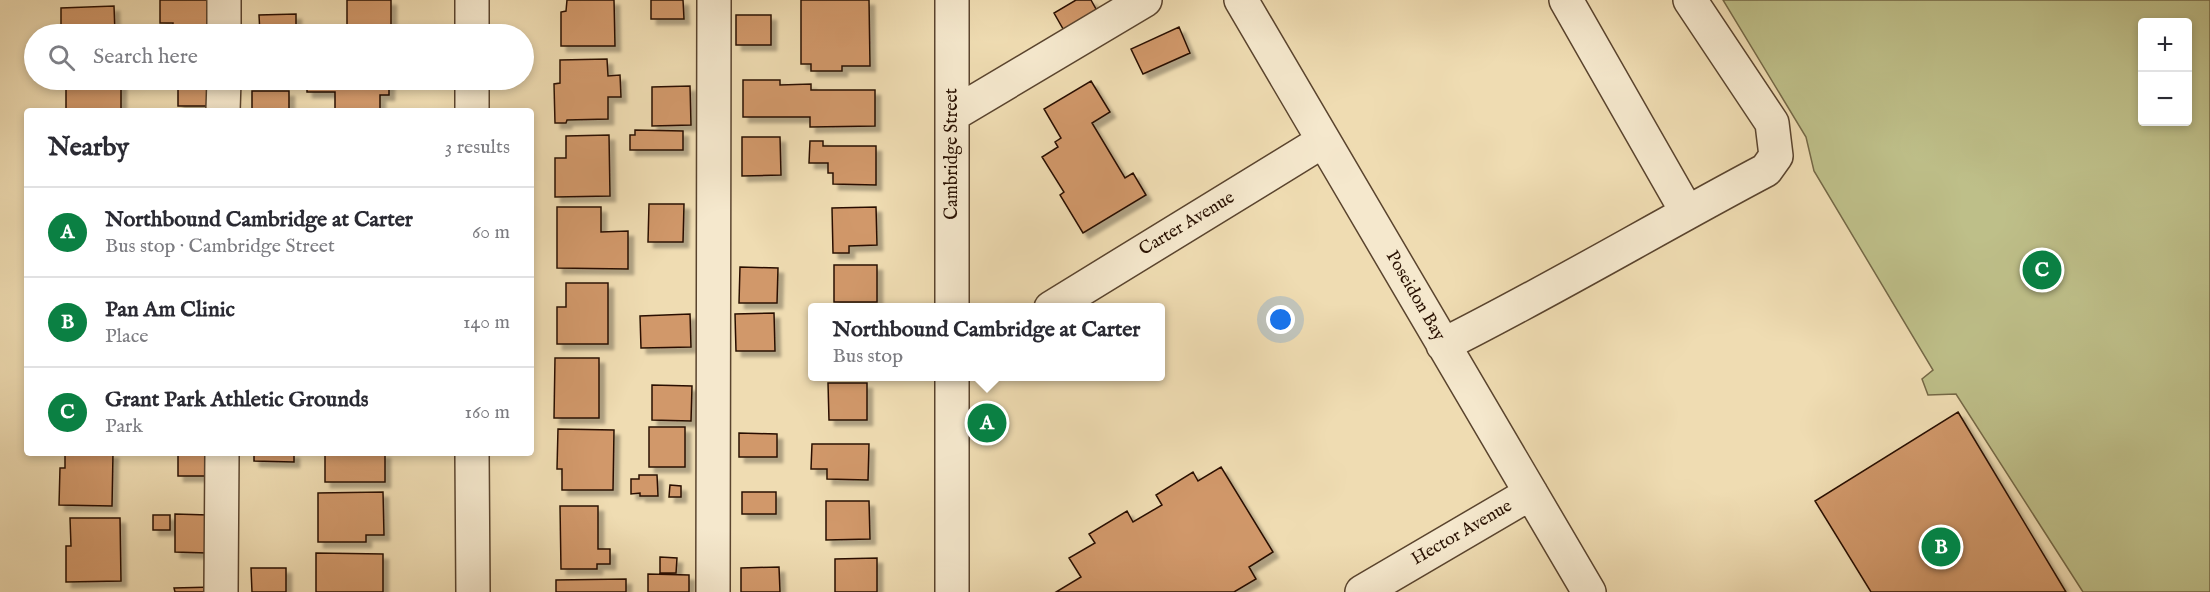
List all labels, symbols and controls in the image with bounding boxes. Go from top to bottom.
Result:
map controls [2138,18,2192,126]
button: + [2138,18,2192,72]
search box [24,24,534,90]
icon: search [45,41,78,74]
text: Search here [93,43,198,71]
button: − [2138,72,2192,126]
street label: Cambridge Street [941,88,964,220]
text: Nearby [48,131,129,164]
text: 3 results [445,135,510,160]
street label: Carter Avenue [1135,187,1239,261]
text: Northbound Cambridge at Carter [105,206,413,234]
text: A [61,220,74,245]
text: 60 m [472,220,510,245]
text: Bus stop · Cambridge Street [105,234,335,259]
street label: Poseidon Bay [1380,247,1450,345]
pin: C [2022,248,2062,292]
text: Pan Am Clinic [105,296,235,324]
popup [808,303,1165,381]
your location [1266,305,1295,334]
text: B [61,310,74,335]
text: 140 m [463,310,510,335]
text: Northbound Cambridge at Carter [833,316,1140,344]
text: Place [105,324,148,349]
text: Bus stop [833,344,903,369]
text: Grant Park Athletic Grounds [105,386,368,414]
text: C [60,400,75,425]
text: 160 m [464,400,510,425]
pin: A [968,400,1006,446]
text: Park [105,414,143,439]
street label: Hector Avenue [1408,495,1516,571]
pin: B [1922,524,1960,570]

